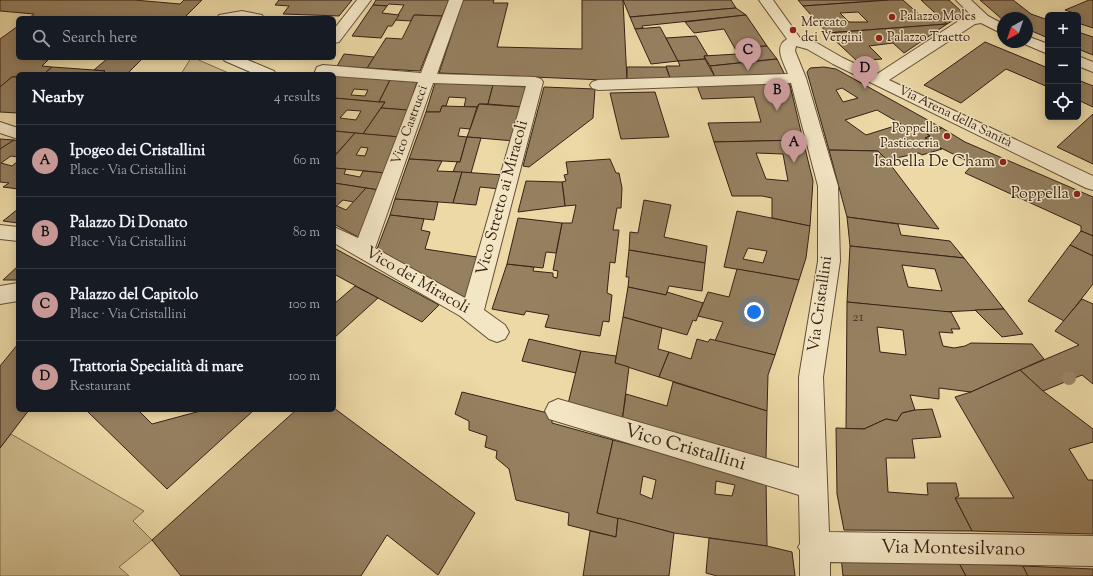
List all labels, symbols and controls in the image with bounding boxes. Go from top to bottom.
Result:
place label: Palazzo Moles [900,8,976,26]
marker: Palazzo Moles [887,12,897,22]
north arrow [997,12,1033,48]
map controls [1045,12,1081,120]
button: + [1045,12,1081,48]
place label: Mercato dei Vergini [801,14,863,47]
search box [16,16,336,60]
marker: Mercato dei Vergini [788,25,798,35]
icon: search [30,27,52,49]
text: Search here [62,28,137,49]
place label: Palazzo Traetto [887,29,970,47]
marker: Palazzo Traetto [874,33,884,43]
pin: C [735,38,761,71]
button: − [1045,48,1081,84]
pin: D [852,56,878,89]
pin: B [764,78,790,111]
street label: Via Arena della Sanità [895,82,1015,152]
street label: Vico Castrucci [387,83,433,167]
button: locate [1045,84,1081,120]
text: Nearby [32,86,84,110]
text: 4 results [274,89,320,107]
street label: Vico Stretto ai Miracoli [471,117,535,278]
place label: Poppella Pasticceria [880,120,939,153]
pin: A [781,130,807,163]
marker: Poppella Pasticceria [942,131,952,141]
text: Ipogeo dei Cristallini [70,141,205,162]
place label: Isabella De Cham [874,151,995,174]
text: A [40,152,50,170]
text: 60 m [293,152,320,170]
marker: Isabella De Cham [998,157,1008,167]
text: Place · Via Cristallini [70,162,186,180]
place label: Poppella [1011,183,1070,206]
marker: Poppella [1072,189,1082,199]
text: Palazzo Di Donato [70,213,187,234]
text: B [41,224,49,242]
text: 80 m [293,224,320,242]
text: Place · Via Cristallini [70,234,186,252]
street label: Vico dei Miracoli [360,242,474,321]
street label: Via Cristallini [803,254,839,354]
text: Palazzo del Capitolo [70,285,198,306]
text: C [40,296,50,314]
text: 100 m [288,296,320,314]
your location [744,302,764,322]
text: Place · Via Cristallini [70,306,186,324]
house number: 21 [852,308,864,328]
text: Trattoria Specialità di mare [70,357,244,378]
text: D [40,368,50,386]
text: 100 m [288,368,320,386]
text: Restaurant [70,378,131,396]
street label: Vico Cristallini [621,418,749,478]
street label: Via Montesilvano [881,534,1025,564]

